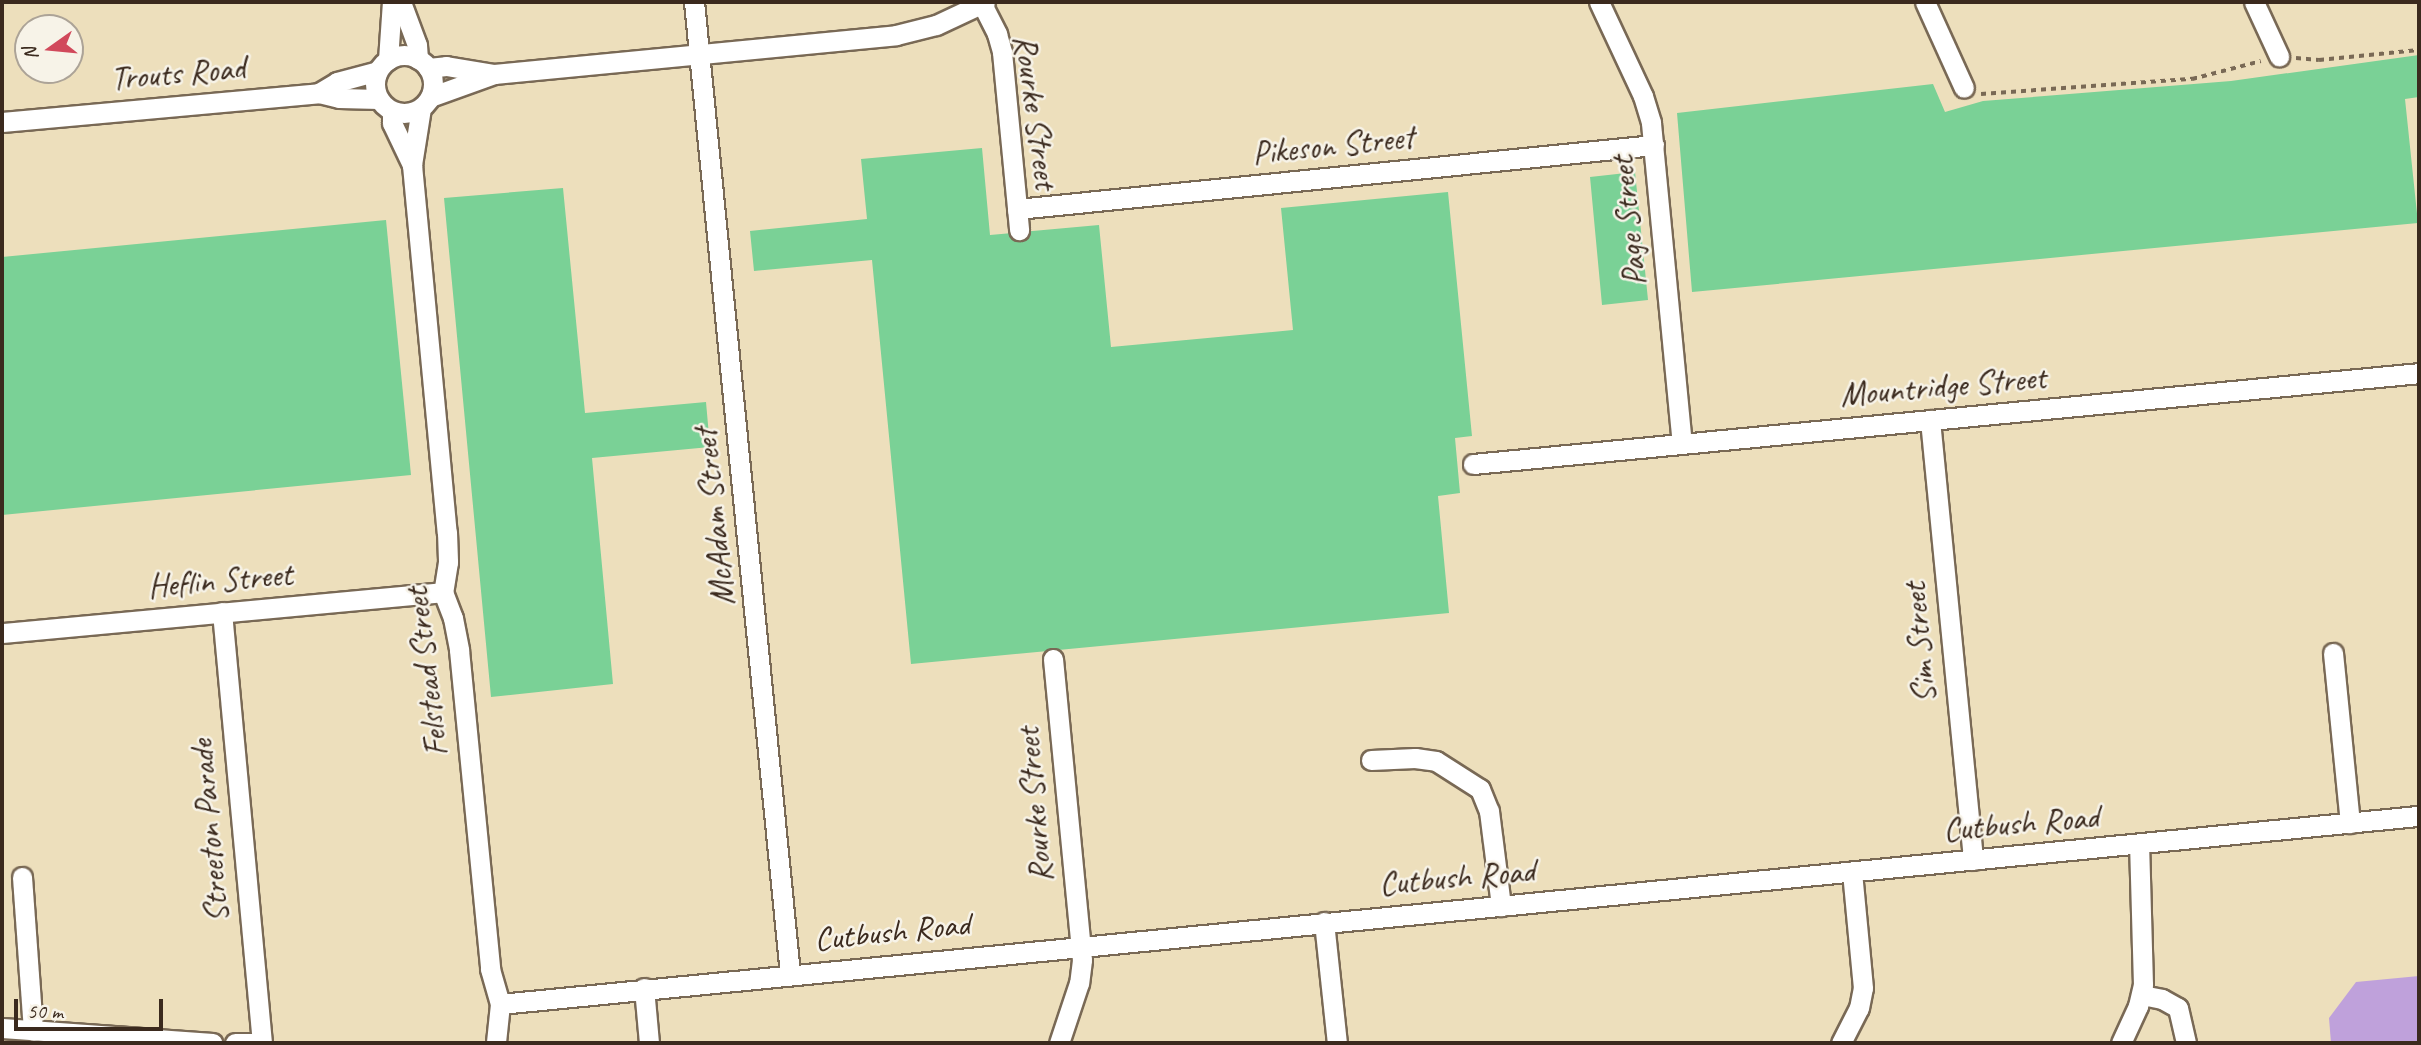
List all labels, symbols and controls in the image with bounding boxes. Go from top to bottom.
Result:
north arrow [14,14,84,84]
street label: Rourke Street [1005,32,1065,192]
text: N [18,45,44,63]
street label: Trouts Road [110,48,246,100]
street label: Pikeson Street [1250,118,1416,174]
street label: Page Street [1602,154,1656,288]
street label: Mountridge Street [1838,358,2048,416]
street label: McAdam Street [686,427,744,607]
street label: Heflin Street [146,555,294,607]
street label: Sim Street [1895,581,1945,705]
street label: Felstead Street [397,585,457,759]
street label: Rourke Street [1008,726,1062,884]
street label: Streeton Parade [182,738,238,924]
street label: Cutbush Road [1942,798,2100,850]
street label: Cutbush Road [1378,852,1536,904]
street label: Cutbush Road [813,904,971,960]
scale bar [18,986,166,1030]
text: 50 m [27,998,63,1024]

